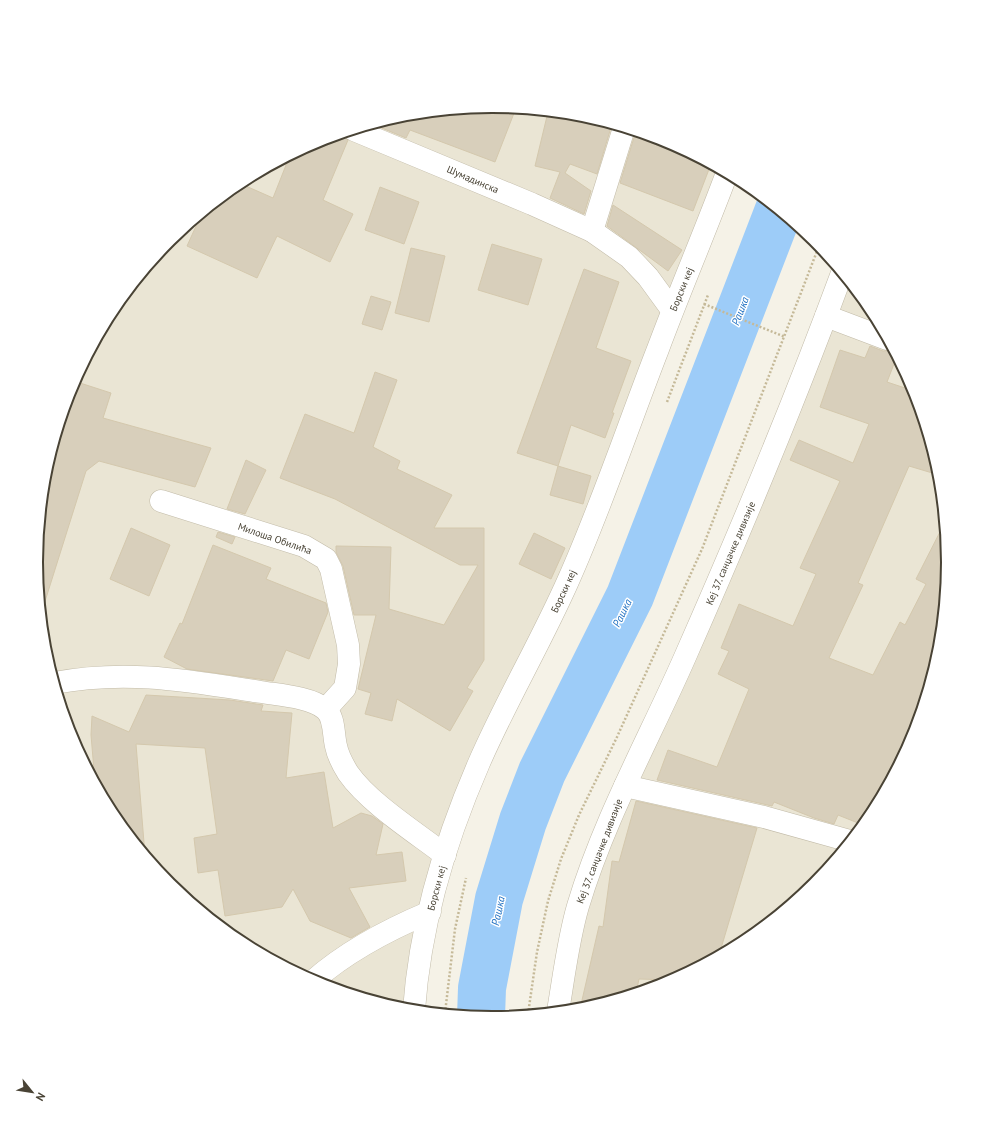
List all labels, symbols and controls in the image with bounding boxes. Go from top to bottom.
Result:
street label: Шумадинска [445,163,501,196]
street label: Борски кеј [667,265,696,313]
water label: Рашка [728,294,752,327]
street label: Кеј 37. санџачке дивизије [703,500,758,607]
street label: Милоша Обилића [236,520,314,557]
street label: Борски кеј [548,568,579,615]
water label: Рашка [609,596,635,629]
street label: Кеј 37. санџачке дивизије [573,797,625,905]
street label: Борски кеј [424,864,449,912]
water label: Рашка [488,894,508,927]
north arrow [12,1072,52,1112]
text: N [33,1090,49,1104]

